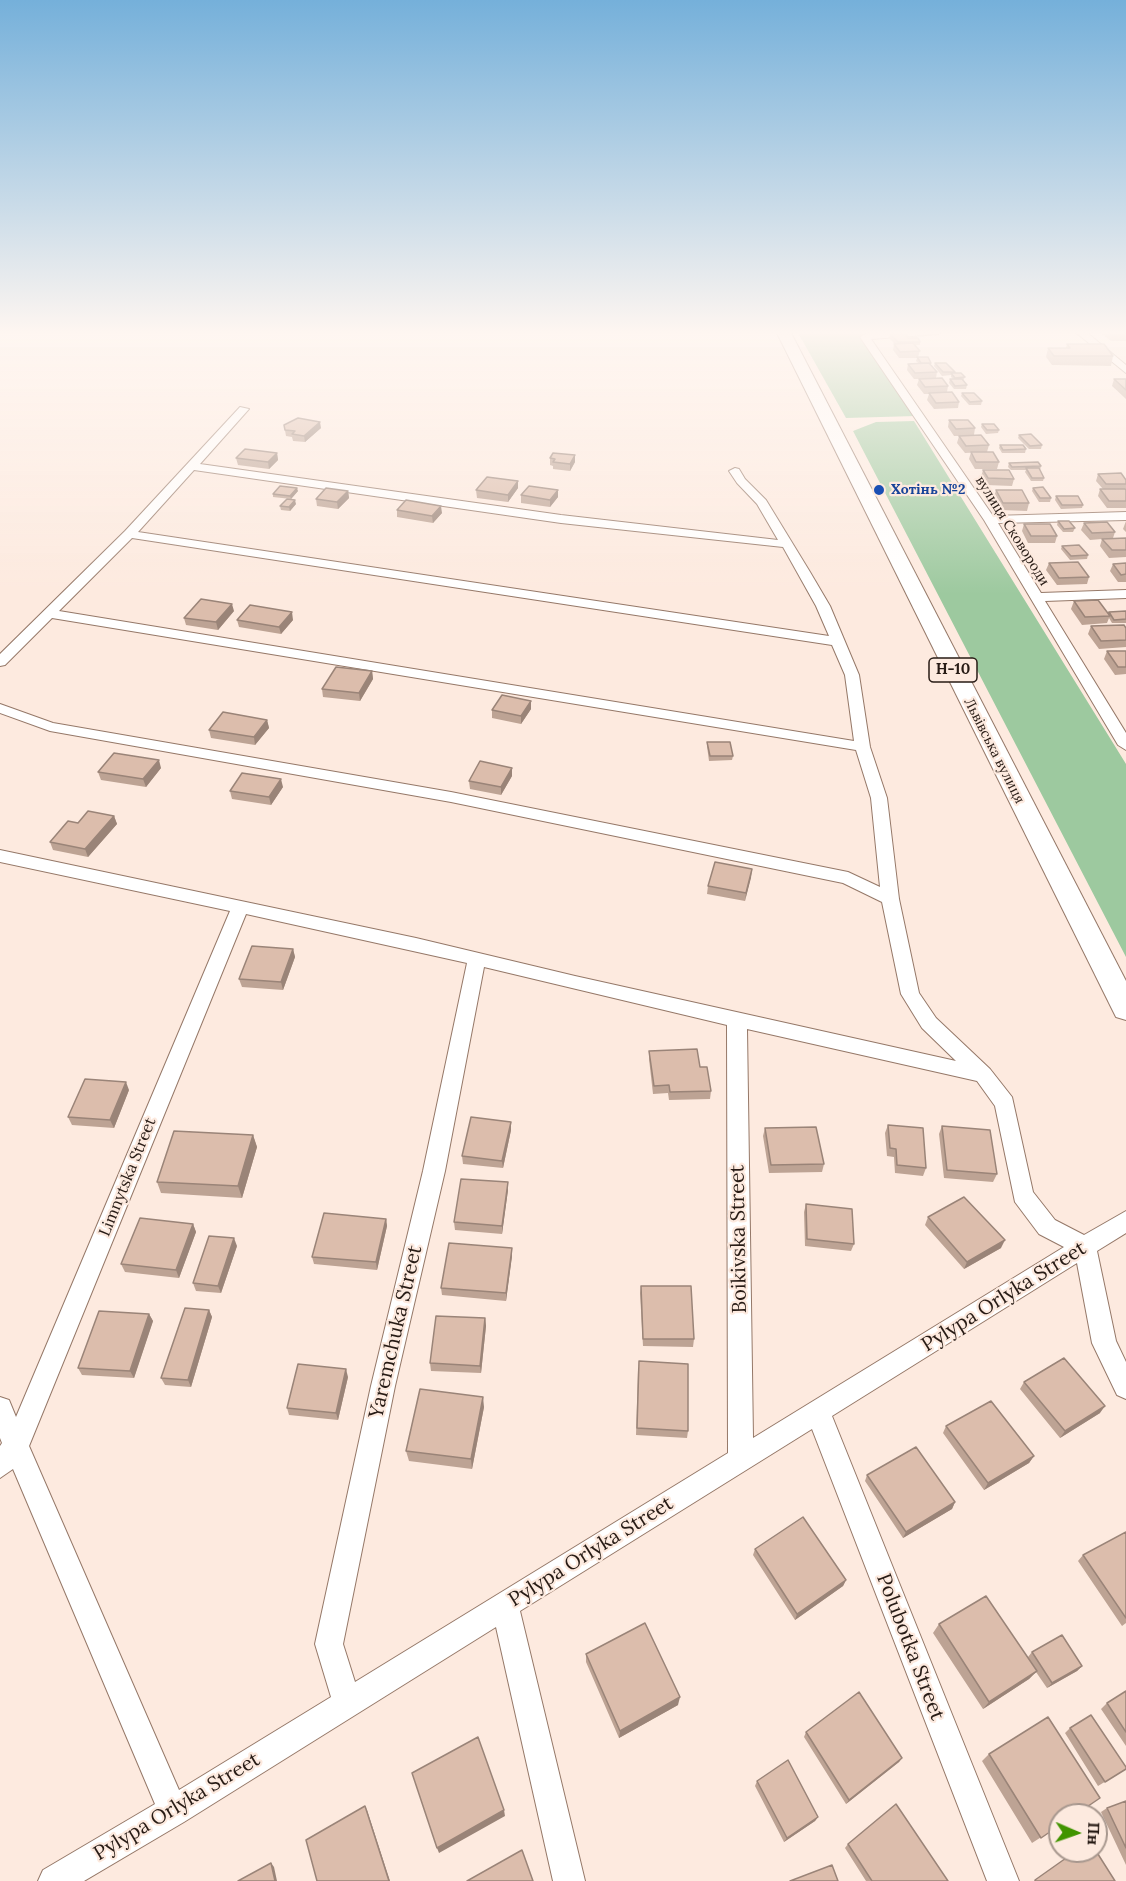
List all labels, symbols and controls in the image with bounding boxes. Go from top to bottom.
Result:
street label: вулиця Сковороди [971,473,1053,589]
place label: Хотінь №2 [891,482,966,498]
marker: Хотінь №2 [872,483,886,497]
road number: Н-10 [929,658,977,682]
street label: Львівська вулиця [960,695,1028,807]
street label: Limnytska Street [95,1115,161,1239]
street label: Boikivska Street [726,1165,752,1313]
street label: Pylypa Orlyka Street [917,1237,1091,1357]
street label: Yaremchuka Street [364,1243,428,1421]
street label: Pylypa Orlyka Street [504,1492,678,1612]
street label: Polubotka Street [871,1570,949,1724]
street label: Pylypa Orlyka Street [90,1748,264,1866]
north arrow [1048,1803,1108,1863]
text: Пн [1084,1822,1104,1845]

